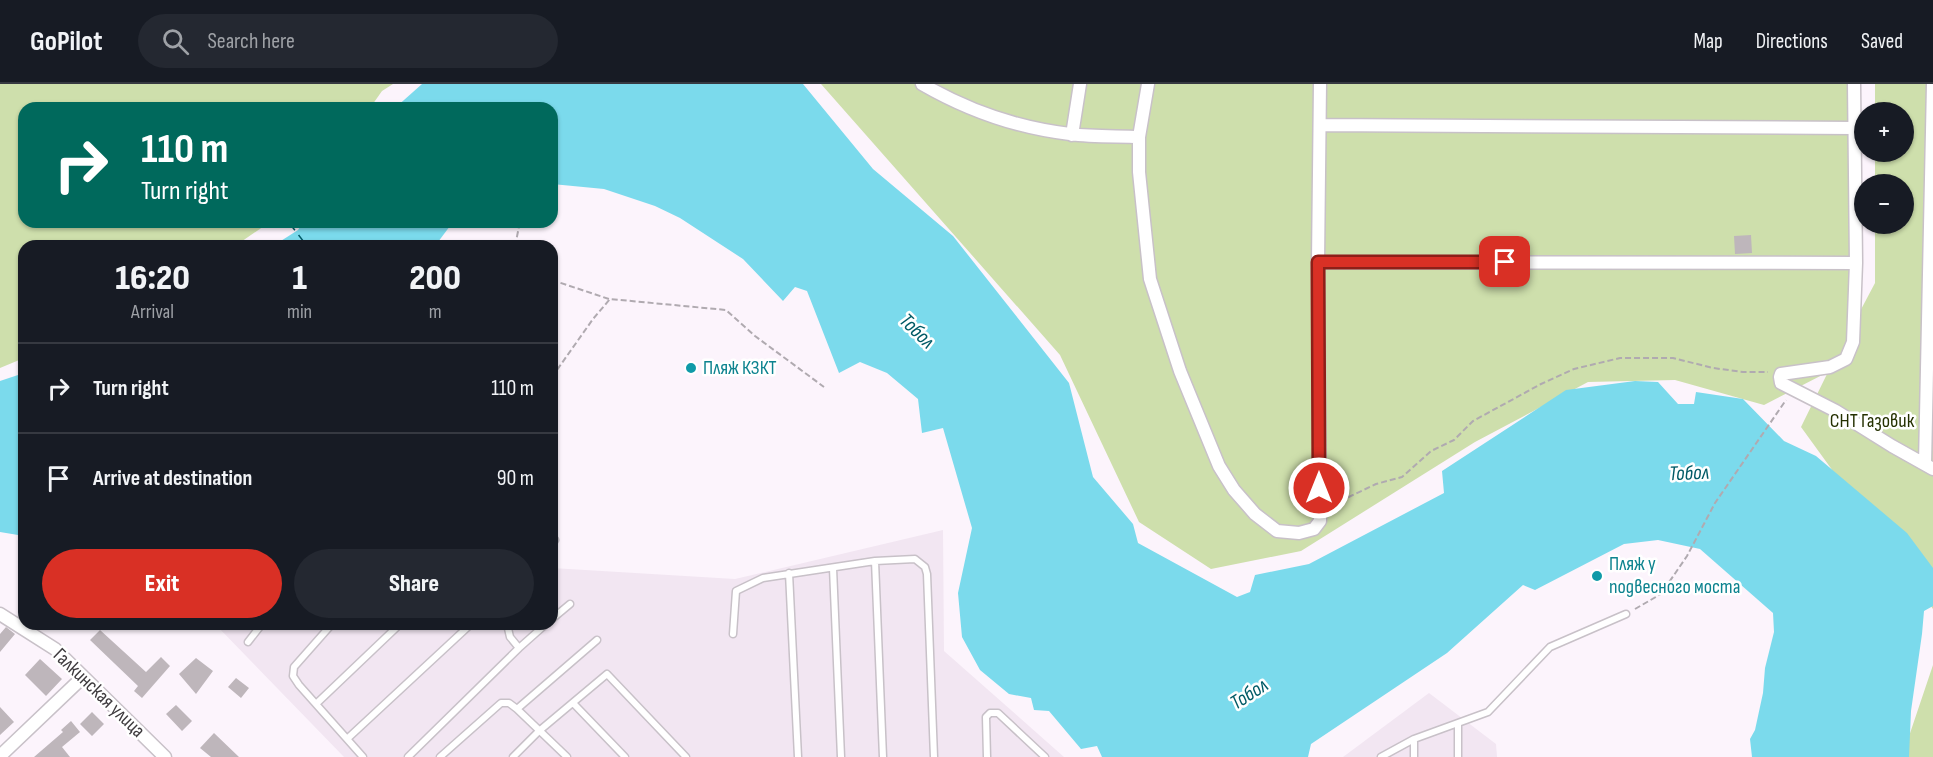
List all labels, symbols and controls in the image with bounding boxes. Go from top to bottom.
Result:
search box [138,14,558,68]
text: GoPilot [30,25,102,58]
icon: search [159,25,192,58]
text: Search here [207,28,295,55]
text: Map [1693,29,1723,54]
text: Directions [1756,29,1828,54]
text: Saved [1861,29,1903,54]
map controls [1854,102,1914,234]
button: + [1854,102,1914,162]
text: 110 m [141,124,228,175]
icon: right [42,126,120,204]
button: − [1854,174,1914,234]
text: Turn right [141,175,228,207]
pin [1479,236,1530,287]
icon: arrive [1488,245,1521,278]
text: 16:20 [115,257,190,300]
text: 1 [292,257,307,300]
text: 200 [409,257,461,300]
text: Arrival [131,300,174,324]
text: min [287,300,312,324]
text: m [429,300,442,324]
water label: Тобол [894,308,940,354]
place label: Пляж КЗКТ [703,356,777,380]
marker: Пляж КЗКТ [684,361,698,375]
icon: right [42,372,75,405]
text: Turn right [93,375,169,402]
text: 110 m [491,375,534,402]
park label: СНТ Газовик [1830,409,1915,433]
position arrow [1287,456,1351,520]
water label: Тобол [1669,460,1709,486]
icon: arrive [42,462,75,495]
text: Arrive at destination [93,465,252,492]
text: 90 m [497,465,534,492]
button: Exit [42,549,282,618]
button: Share [294,549,534,618]
place label: Пляж у подвесного моста [1609,552,1740,599]
marker: Пляж у подвесного моста [1590,569,1604,583]
street label: Галкинская улица [48,643,150,743]
water label: Тобол [1225,673,1273,715]

